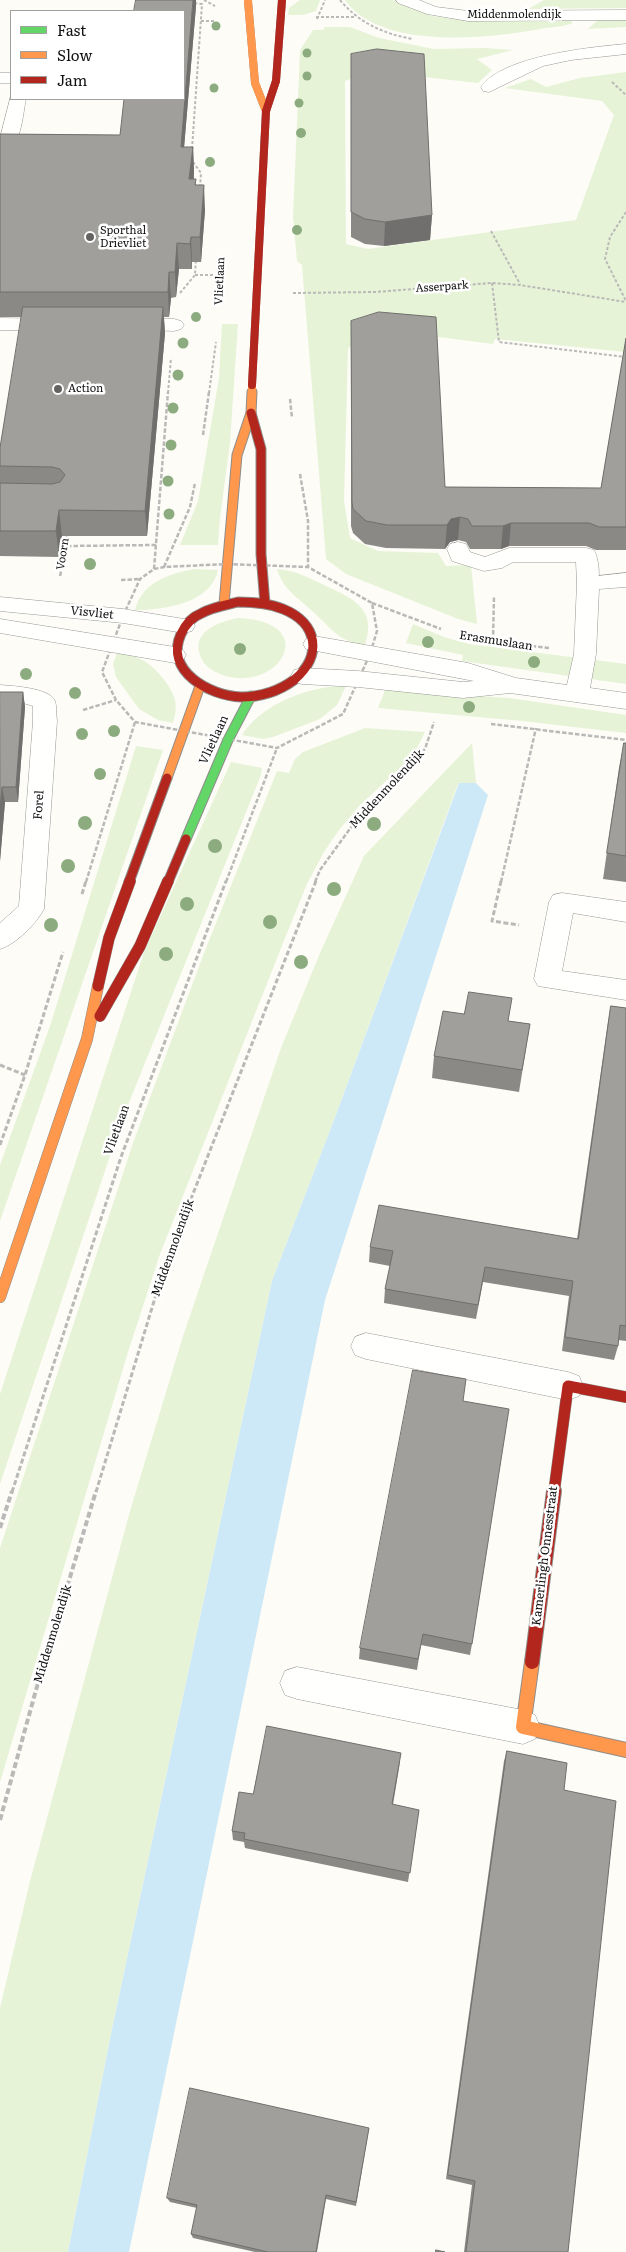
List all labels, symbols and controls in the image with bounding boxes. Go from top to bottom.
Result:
street label: Middenmolendijk [467,8,561,22]
legend [10,10,185,100]
text: Fast [57,18,86,41]
text: Slow [57,43,92,66]
text: Jam [57,68,87,91]
place label: Sporthal Drievliet [100,224,146,250]
marker: Sporthal Drievliet [84,231,96,243]
street label: Vlietlaan [212,257,228,305]
street label: Asserpark [415,279,469,295]
place label: Action [68,382,103,396]
marker: Action [52,383,64,395]
street label: Voorn [54,537,72,571]
street label: Visvliet [70,604,114,622]
street label: Erasmuslaan [458,628,534,654]
street label: Vlietlaan [196,713,232,767]
street label: Middenmolendijk [347,747,427,831]
street label: Forel [31,790,47,820]
street label: Vlietlaan [101,1103,133,1157]
street label: Middenmolendijk [149,1197,197,1299]
street label: Kamerlingh Onnesstraat [529,1485,561,1627]
street label: Middenmolendijk [31,1583,75,1685]

